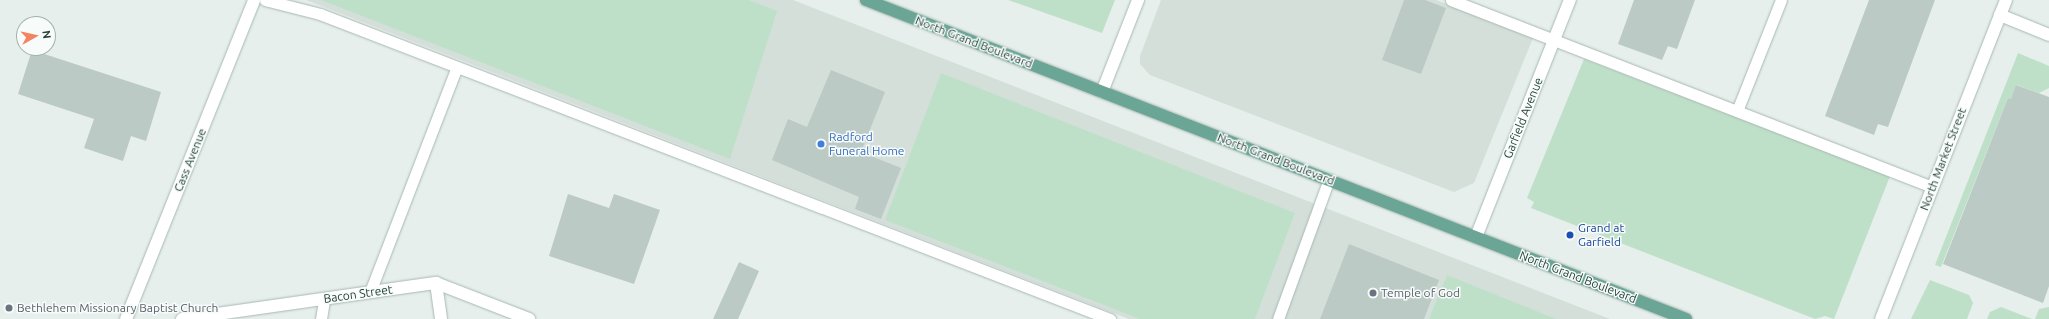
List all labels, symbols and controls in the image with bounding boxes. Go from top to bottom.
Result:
street label: North Grand Boulevard [913,13,1035,71]
north arrow [16,16,56,56]
text: N [40,30,53,39]
street label: Garfield Avenue [1500,75,1546,161]
street label: North Market Street [1917,106,1969,212]
street label: Cass Avenue [171,126,209,194]
place label: Radford Funeral Home [829,130,904,158]
street label: North Grand Boulevard [1215,130,1337,188]
marker: Radford Funeral Home [816,139,826,149]
place label: Grand at Garfield [1578,221,1624,249]
marker: Grand at Garfield [1565,230,1575,240]
street label: North Grand Boulevard [1517,248,1639,306]
street label: Bacon Street [323,282,393,306]
place label: Temple of God [1381,286,1460,300]
marker: Temple of God [1368,288,1378,298]
place label: Bethlehem Missionary Baptist Church [17,301,218,315]
marker: Bethlehem Missionary Baptist Church [4,303,14,313]

